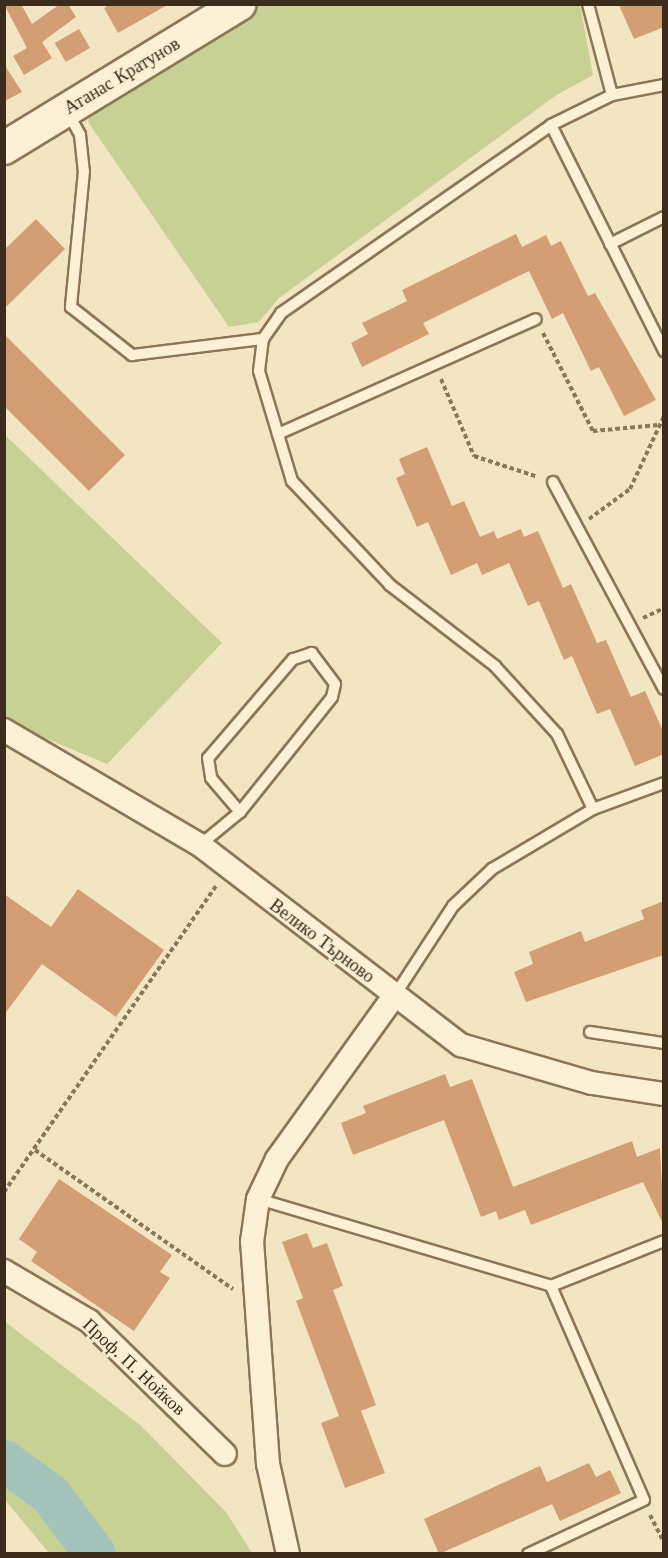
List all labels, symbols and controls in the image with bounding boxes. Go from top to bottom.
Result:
street label: Атанас Кратунов [60,33,184,119]
street label: Велико Търново [265,894,379,988]
street label: Проф. П. Нойков [78,1314,190,1420]

